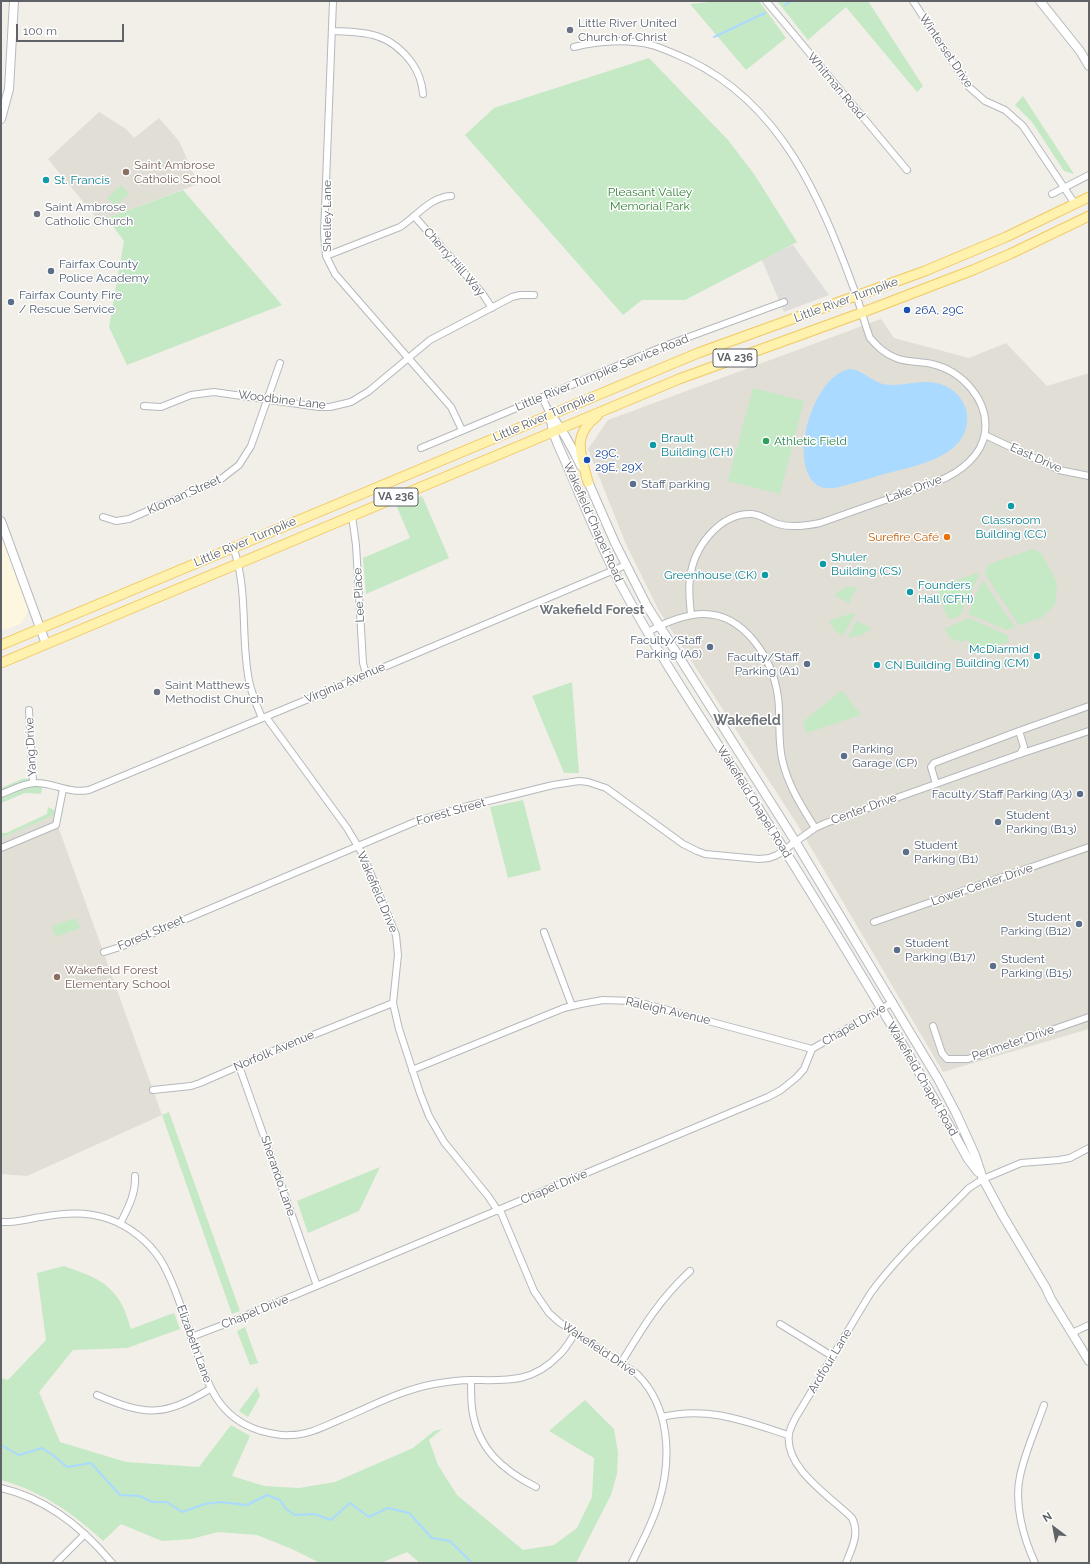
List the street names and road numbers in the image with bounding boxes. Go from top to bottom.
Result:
street label: Winterset Drive [916,11,976,91]
street label: Whitman Road [804,50,868,122]
street label: Shelley Lane [320,180,334,252]
street label: Cherry Hill Way [420,225,488,299]
street label: Little River Turnpike [792,274,900,326]
street label: Little River Turnpike Service Road [513,332,691,414]
road number: VA 236 [713,349,757,367]
street label: Woodbine Lane [237,387,327,413]
street label: Little River Turnpike [491,389,597,445]
street label: East Drive [1008,440,1064,476]
street label: Wakefield Chapel Road [560,460,626,584]
street label: Kloman Street [145,472,223,518]
street label: Lake Drive [884,472,944,506]
road number: VA 236 [374,488,418,506]
street label: Little River Turnpike [192,514,298,570]
street label: Lee Place [350,567,368,623]
street label: Virginia Avenue [303,660,387,706]
street label: Yang Drive [22,717,40,777]
street label: Wakefield Chapel Road [714,743,794,861]
street label: Center Drive [829,790,899,828]
street label: Forest Street [415,795,487,829]
street label: Wakefield Drive [353,849,401,935]
street label: Lower Center Drive [929,861,1035,909]
street label: Forest Street [115,912,187,954]
street label: Raleigh Avenue [624,994,712,1028]
street label: Chapel Drive [820,1001,888,1049]
street label: Wakefield Chapel Road [883,1019,961,1139]
street label: Perimeter Drive [970,1022,1056,1064]
street label: Norfolk Avenue [232,1028,316,1074]
street label: Sherando Lane [257,1134,299,1218]
street label: Chapel Drive [518,1166,590,1208]
street label: Chapel Drive [219,1292,291,1332]
street label: Elizabeth Lane [173,1303,215,1385]
street label: Wakefield Drive [559,1319,639,1379]
street label: Ardfour Lane [805,1326,855,1396]

